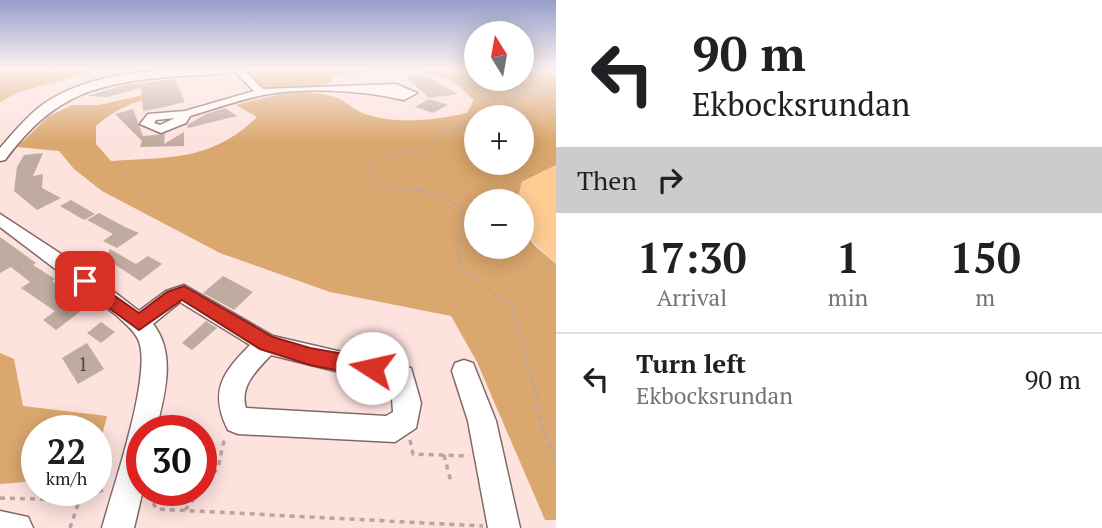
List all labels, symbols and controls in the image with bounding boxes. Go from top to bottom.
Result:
text: 90 m [692,20,806,85]
north arrow [464,21,534,91]
map controls [464,21,534,259]
icon: left [577,28,668,119]
text: Ekbocksrundan [692,83,910,125]
button: + [464,105,534,175]
icon: right [651,161,689,199]
text: Then [577,163,637,197]
button: − [464,189,534,259]
text: 17:30 [637,229,747,285]
text: 1 [836,229,860,285]
text: 150 [950,229,1021,285]
pin [55,251,115,311]
icon: arrive [66,262,104,300]
text: Arrival [657,282,727,313]
text: min [828,282,868,313]
text: m [975,282,995,313]
position arrow [335,331,409,405]
text: Turn left [636,346,746,380]
house number: 1 [78,351,88,376]
icon: left [577,360,615,398]
text: 90 m [1025,362,1081,396]
text: Ekbocksrundan [636,380,793,411]
speed limit sign: 30 [126,415,217,506]
text: 22 [47,428,86,474]
text: km/h [46,466,87,490]

